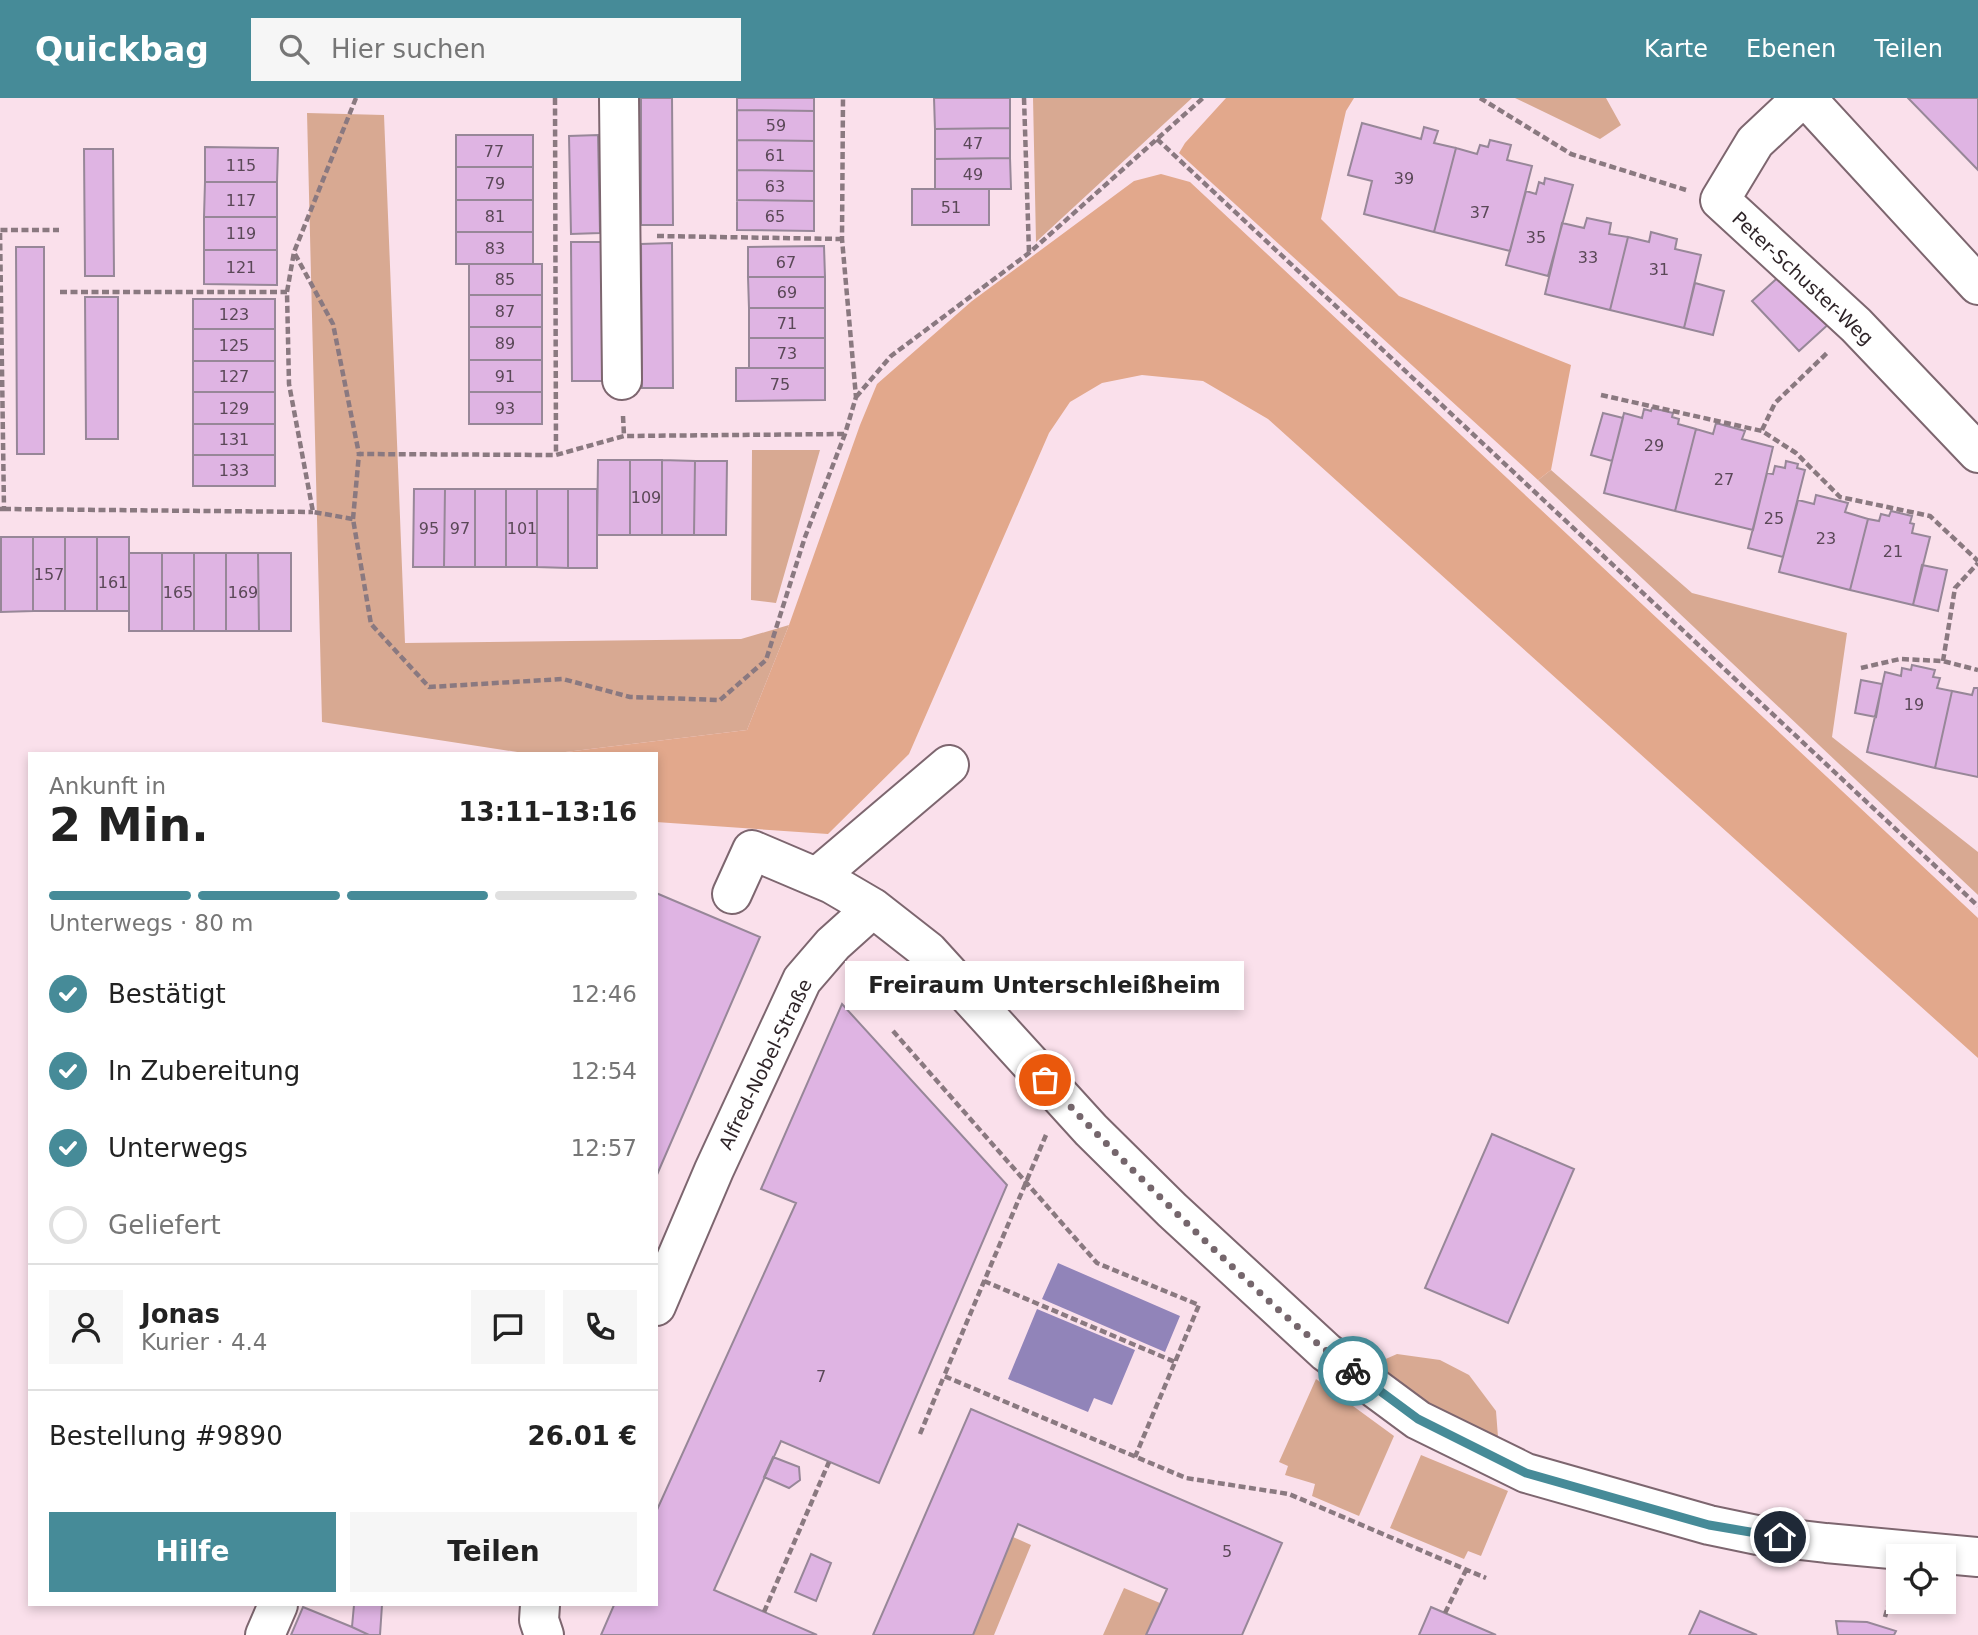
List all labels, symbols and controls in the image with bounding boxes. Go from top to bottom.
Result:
search box [251,18,741,81]
text: Quickbag [35,30,209,69]
icon: search [275,30,313,68]
text: Hier suchen [331,34,486,64]
text: Karte [1644,35,1708,63]
text: Ebenen [1746,35,1836,63]
text: Teilen [1874,35,1943,63]
house number: 59 [766,116,786,135]
house number: 47 [963,134,983,153]
house number: 77 [484,142,504,161]
house number: 61 [765,146,785,165]
house number: 115 [226,156,256,175]
house number: 49 [963,165,983,184]
house number: 39 [1394,169,1414,188]
house number: 79 [485,174,505,193]
house number: 63 [765,177,785,196]
house number: 117 [226,191,256,210]
house number: 51 [941,198,961,217]
house number: 37 [1470,203,1490,222]
house number: 81 [485,207,505,226]
house number: 65 [765,207,785,226]
street label: Peter-Schuster-Weg [1728,207,1878,349]
house number: 119 [226,224,256,243]
house number: 35 [1526,228,1546,247]
house number: 83 [485,239,505,258]
house number: 33 [1578,248,1598,267]
house number: 67 [776,253,796,272]
house number: 121 [226,258,256,277]
house number: 31 [1649,260,1669,279]
house number: 85 [495,270,515,289]
house number: 69 [777,283,797,302]
house number: 87 [495,302,515,321]
house number: 123 [219,305,249,324]
house number: 71 [777,314,797,333]
house number: 89 [495,334,515,353]
house number: 125 [219,336,249,355]
house number: 73 [777,344,797,363]
house number: 127 [219,367,249,386]
house number: 91 [495,367,515,386]
house number: 75 [770,375,790,394]
house number: 129 [219,399,249,418]
house number: 93 [495,399,515,418]
house number: 131 [219,430,249,449]
house number: 29 [1644,436,1664,455]
house number: 133 [219,461,249,480]
house number: 27 [1714,470,1734,489]
house number: 109 [631,488,661,507]
house number: 25 [1764,509,1784,528]
house number: 95 [419,519,439,538]
house number: 97 [450,519,470,538]
house number: 101 [507,519,537,538]
house number: 23 [1816,529,1836,548]
house number: 21 [1883,542,1903,561]
house number: 157 [34,565,64,584]
house number: 161 [98,573,128,592]
house number: 165 [163,583,193,602]
house number: 169 [228,583,258,602]
house number: 19 [1904,695,1924,714]
text: Ankunft in [49,773,166,799]
text: 13:11–13:16 [458,797,637,827]
text: 2 Min. [49,798,209,852]
text: Unterwegs · 80 m [49,910,254,936]
callout: Freiraum Unterschleißheim [846,961,1244,1010]
text: Freiraum Unterschleißheim [868,972,1221,998]
icon: check [49,975,87,1013]
street label: Alfred-Nobel-Straße [714,975,816,1153]
text: Bestätigt [108,979,226,1009]
text: 12:46 [571,981,637,1007]
pin [1015,1050,1075,1110]
icon: check [49,1052,87,1090]
text: In Zubereitung [108,1056,300,1086]
text: 12:54 [571,1058,637,1084]
icon: bag [1026,1061,1064,1099]
icon: check [49,1129,87,1167]
text: Unterwegs [108,1133,248,1163]
text: 12:57 [571,1135,637,1161]
text: Geliefert [108,1210,221,1240]
button: person [49,1290,123,1364]
button: chat [471,1290,545,1364]
button: phone [563,1290,637,1364]
text: Jonas [141,1299,220,1329]
text: Kurier · 4.4 [141,1329,267,1355]
courier [1318,1336,1388,1406]
icon: bike [1334,1352,1372,1390]
house number: 7 [816,1367,826,1386]
text: Bestellung #9890 [49,1421,283,1451]
text: 26.01 € [528,1421,637,1451]
pin [1750,1507,1810,1567]
button: Hilfe [49,1512,336,1592]
button: Teilen [350,1512,637,1592]
icon: home [1761,1518,1799,1556]
house number: 5 [1222,1542,1232,1561]
map controls [1886,1544,1956,1614]
button: locate [1886,1544,1956,1614]

